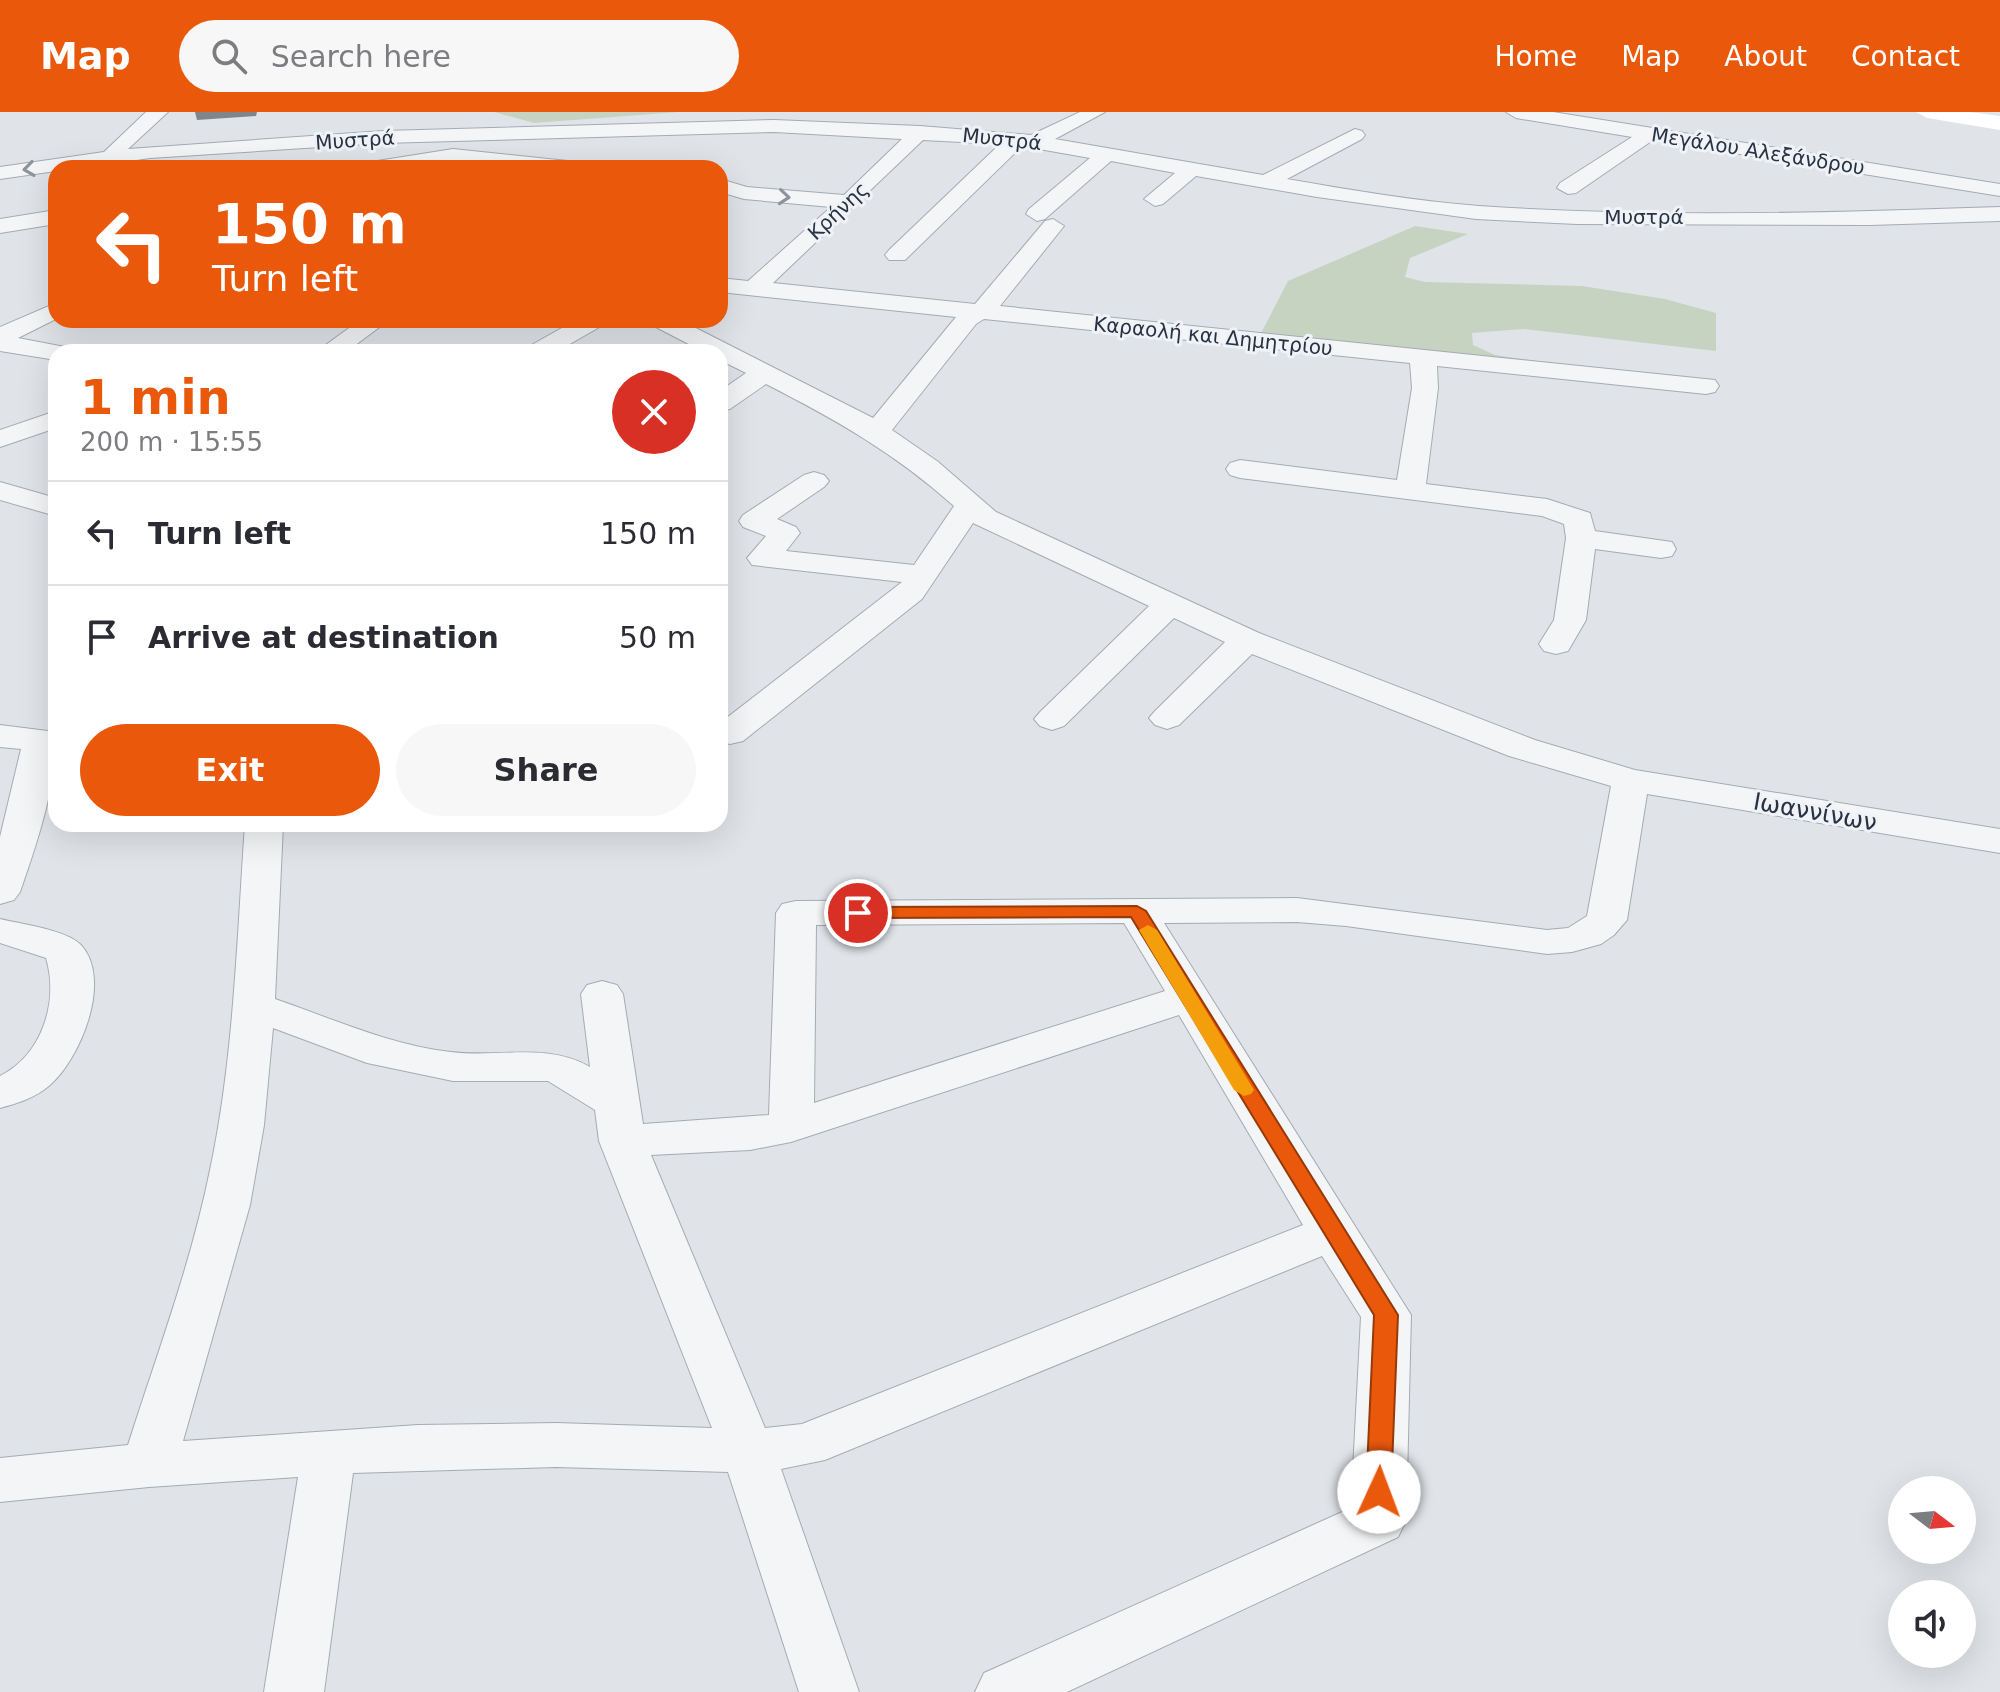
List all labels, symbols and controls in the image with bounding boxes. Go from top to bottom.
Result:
search box [179,20,739,92]
text: Map [40,34,131,78]
icon: search [207,34,251,78]
text: Search here [271,39,451,74]
text: Home [1494,40,1577,73]
text: Map [1621,40,1680,73]
text: About [1724,40,1807,73]
text: Contact [1851,40,1960,73]
street label: Μεγάλου Αλεξάνδρου [1650,122,1866,180]
street label: Μυστρά [961,123,1043,155]
street label: Μυστρά [315,125,395,155]
one-way arrow [22,160,36,177]
street label: Κρήνης [803,177,873,245]
one-way arrow [778,188,791,205]
text: 150 m [212,191,407,256]
icon: left [80,192,184,296]
street label: Μυστρά [1604,205,1684,229]
text: Turn left [212,258,358,299]
street label: Καραολή και Δημητρίου [1092,311,1334,361]
text: 1 min [80,369,231,425]
button: close [612,370,696,454]
text: 200 m · 15:55 [80,427,263,457]
icon: left [80,511,124,555]
text: Turn left [148,516,291,551]
text: 150 m [600,516,696,551]
icon: arrive [80,615,124,659]
text: Arrive at destination [148,620,499,655]
text: 50 m [619,620,696,655]
button: Exit [80,724,380,816]
button: Share [396,724,696,816]
street label: Ιωαννίνων [1751,787,1879,837]
pin [824,879,892,947]
icon: arrive [836,891,880,935]
position arrow [1337,1450,1421,1534]
north arrow [1888,1476,1976,1564]
map controls [1888,1476,1976,1668]
button: sound [1888,1580,1976,1668]

